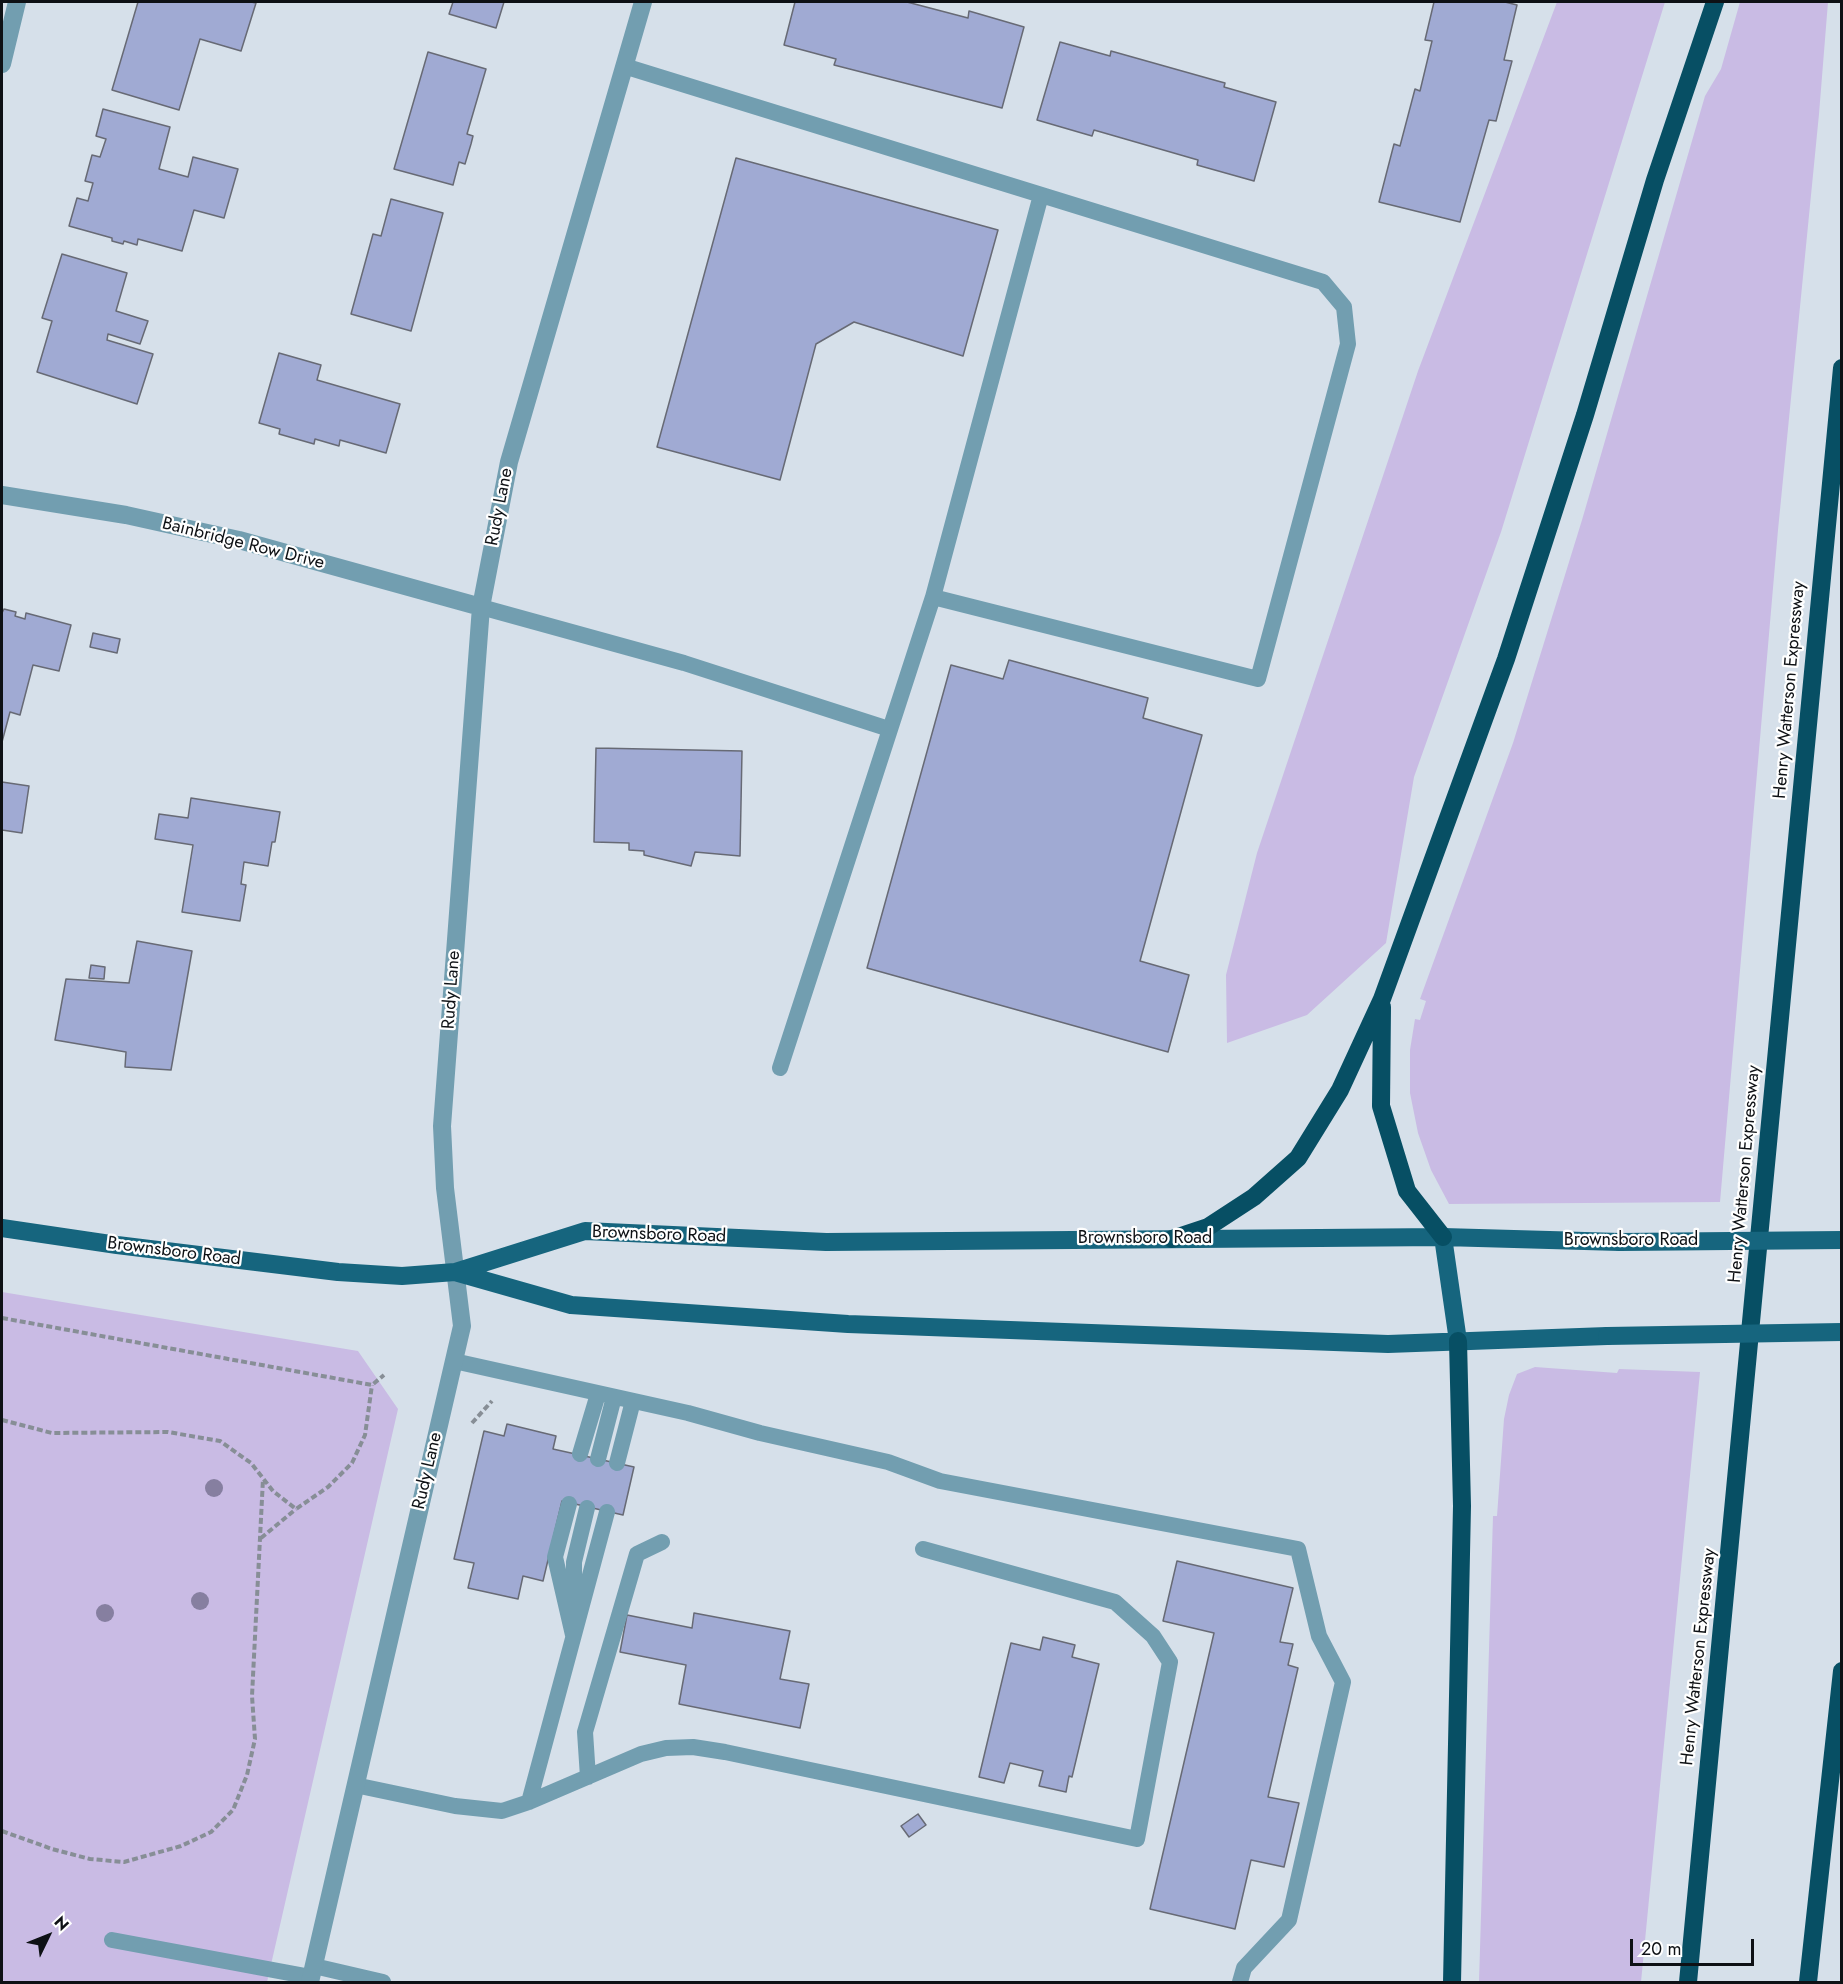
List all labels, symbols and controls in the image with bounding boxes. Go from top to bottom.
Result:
street label: Rudy Lane [482,466,518,548]
street label: Bainbridge Row Drive [160,513,326,575]
street label: Henry Watterson Expressway [1770,580,1810,800]
street label: Rudy Lane [438,950,466,1030]
street label: Henry Watterson Expressway [1725,1064,1765,1284]
street label: Brownsboro Road [591,1222,727,1248]
street label: Brownsboro Road [1078,1228,1212,1250]
street label: Brownsboro Road [1564,1230,1698,1252]
street label: Brownsboro Road [106,1233,242,1271]
street label: Rudy Lane [409,1430,447,1512]
street label: Henry Watterson Expressway [1677,1547,1721,1767]
north arrow [18,1906,78,1966]
text: N [49,1911,74,1936]
scale bar [1633,1927,1758,1965]
text: 20 m [1641,1936,1681,1962]

